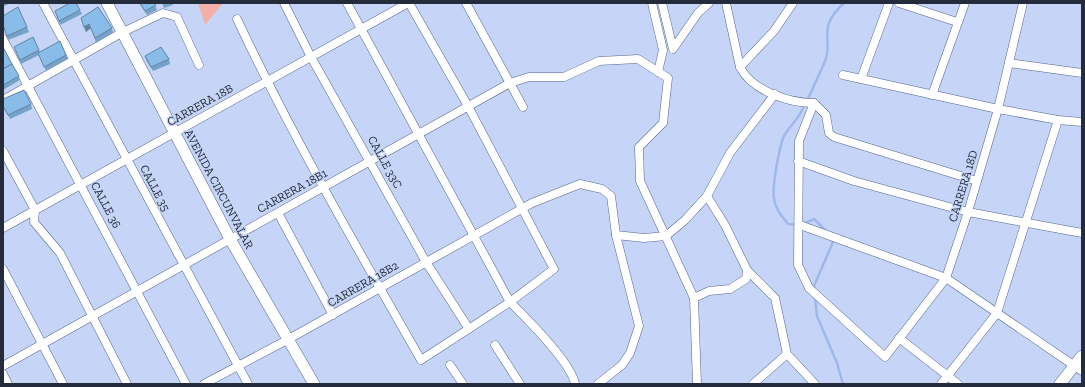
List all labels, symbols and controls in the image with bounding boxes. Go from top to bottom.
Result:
street label: CARRERA 18B [165,81,235,129]
street label: AVENIDA CIRCUNVALAR [182,127,257,252]
street label: CALLE 33C [365,133,405,191]
street label: CARRERA 18D [945,148,981,224]
street label: CALLE 35 [137,162,173,214]
street label: CARRERA 18B1 [255,166,330,216]
street label: CALLE 36 [88,179,124,231]
street label: CARRERA 18B2 [325,258,401,310]

